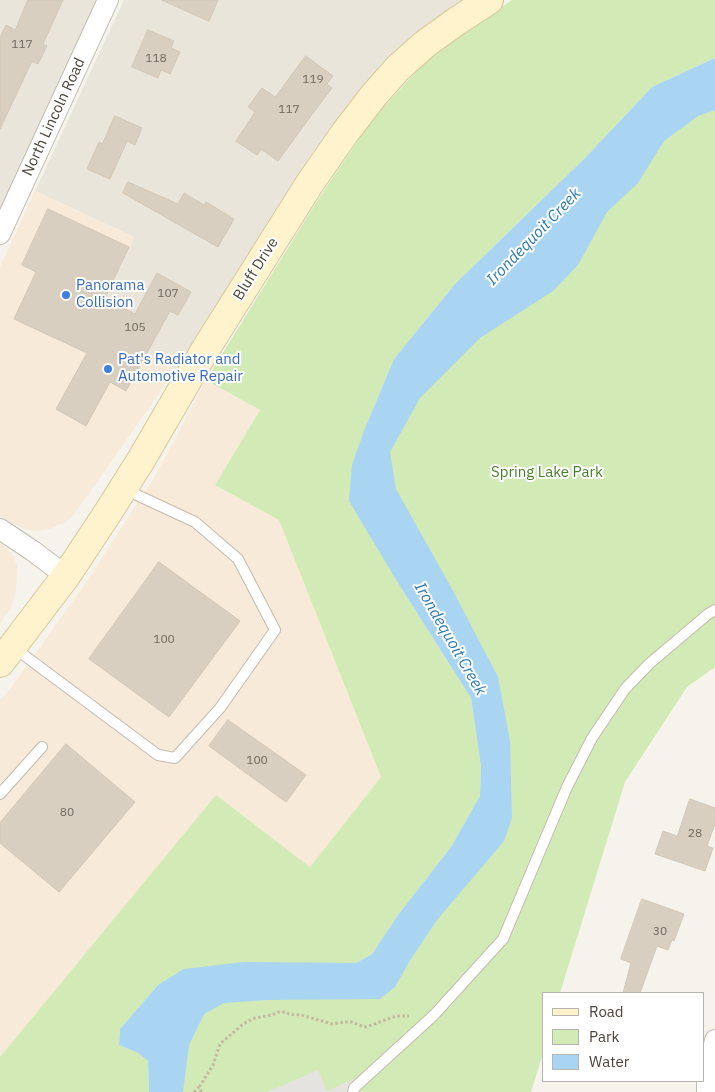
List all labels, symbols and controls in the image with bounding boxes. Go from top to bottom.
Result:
house number: 117 [11,38,33,52]
house number: 118 [145,52,167,66]
street label: North Lincoln Road [19,55,89,179]
house number: 119 [302,73,324,87]
house number: 117 [278,103,300,117]
water label: Irondequoit Creek [483,185,585,289]
street label: Bluff Drive [230,234,282,304]
place label: Panorama Collision [76,277,144,312]
house number: 107 [157,287,179,301]
marker: Panorama Collision [60,289,72,301]
house number: 105 [124,321,146,335]
place label: Pat's Radiator and Automotive Repair [118,351,243,386]
marker: Pat's Radiator and Automotive Repair [102,363,114,375]
park label: Spring Lake Park [491,464,603,482]
water label: Irondequoit Creek [410,579,490,699]
house number: 100 [153,633,175,647]
house number: 100 [246,754,268,768]
house number: 80 [60,806,74,820]
house number: 28 [688,827,702,841]
house number: 30 [653,925,667,939]
legend [542,992,705,1082]
text: Road [589,1002,624,1021]
text: Park [589,1027,619,1046]
text: Water [589,1052,629,1071]

